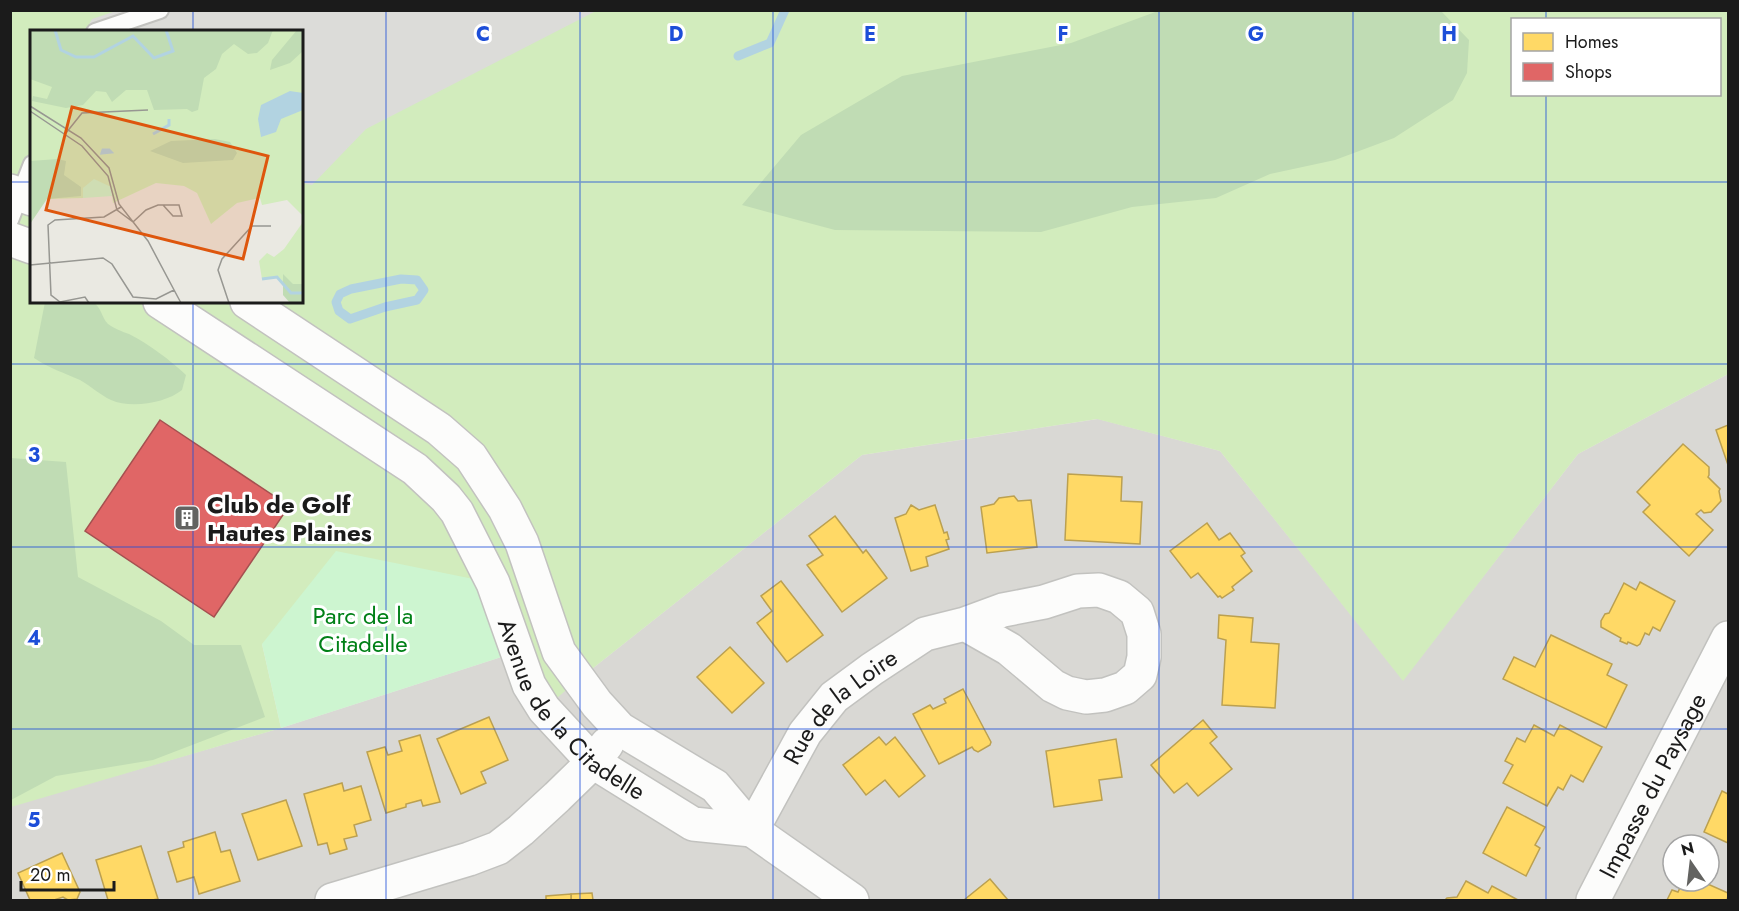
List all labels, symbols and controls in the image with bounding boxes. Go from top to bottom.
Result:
legend [1511,18,1721,96]
text: C [476,20,490,49]
text: D [669,20,683,49]
text: E [864,20,876,49]
text: F [1057,20,1069,49]
text: G [1248,20,1264,49]
text: H [1441,20,1457,49]
text: Homes [1565,29,1618,55]
inset map [30,30,303,303]
text: Shops [1565,59,1612,85]
text: 3 [28,441,40,470]
place label: Club de Golf Hautes Plaines [207,487,372,550]
building icon: Club de Golf Hautes Plaines [172,503,202,533]
park label: Parc de la Citadelle [313,598,413,661]
street label: Avenue de la Citadelle [489,614,653,808]
text: 4 [27,624,41,653]
street label: Rue de la Loire [774,640,904,771]
street label: Impasse du Paysage [1590,687,1714,884]
text: 5 [28,806,41,835]
north arrow [1661,833,1721,893]
text: N [1679,836,1696,862]
scale bar [21,854,114,892]
text: 20 m [30,862,70,888]

